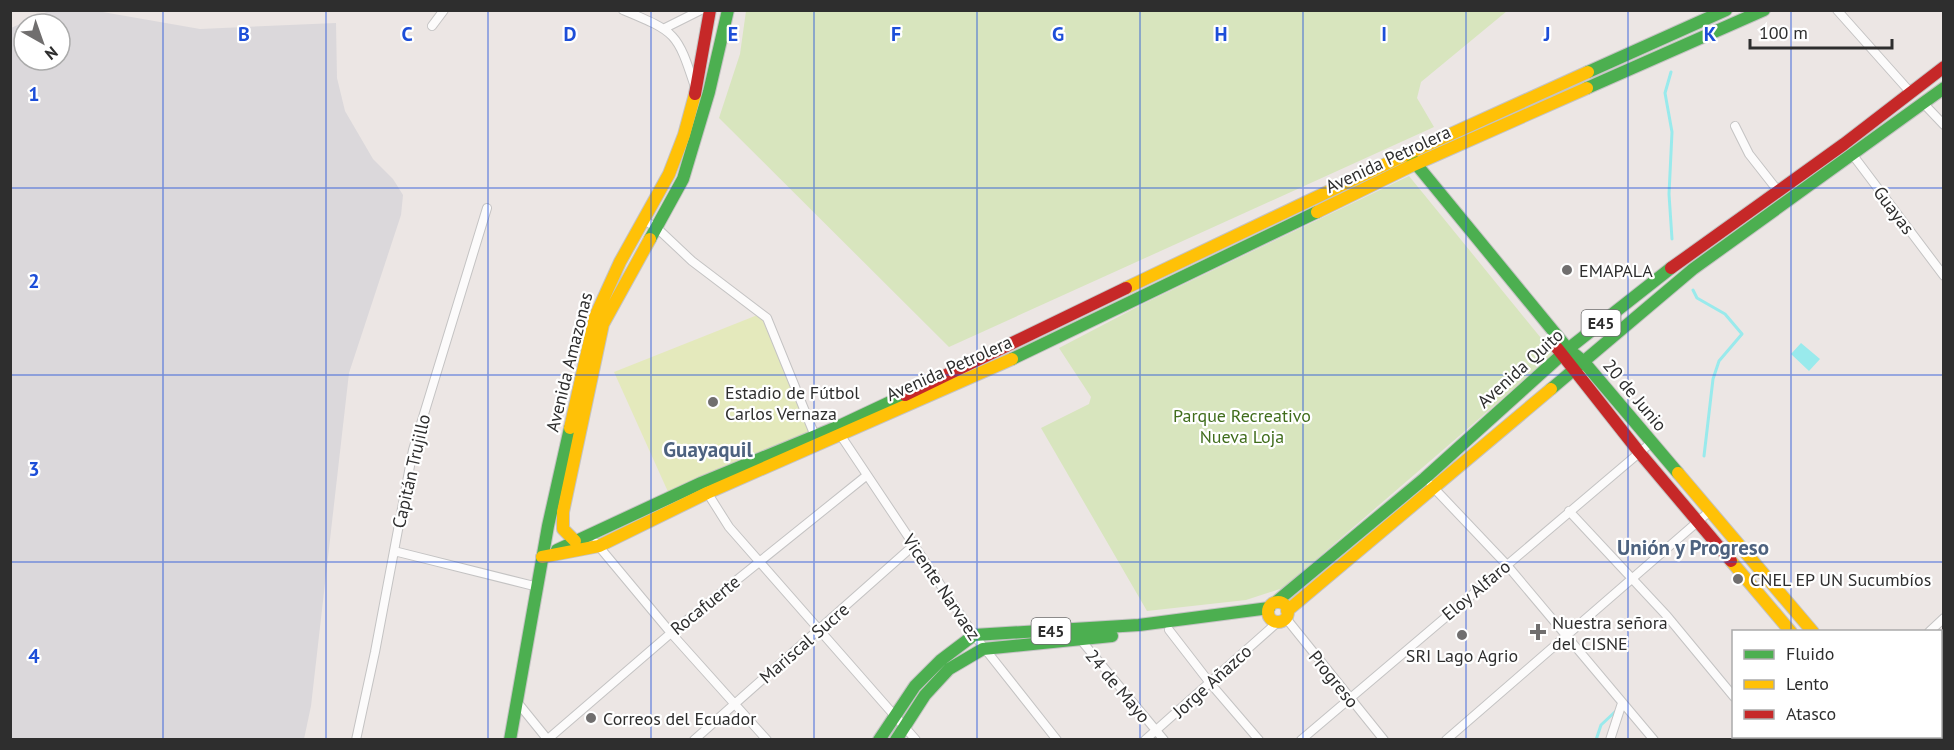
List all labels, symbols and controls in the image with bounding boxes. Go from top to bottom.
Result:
north arrow [12,12,72,72]
scale bar [1750,12,1892,50]
text: B [238,21,250,47]
text: C [401,21,413,47]
text: D [564,21,577,47]
text: E [728,21,738,47]
text: F [891,21,901,47]
text: G [1052,21,1064,47]
text: H [1214,21,1228,47]
text: I [1381,21,1387,47]
text: J [1543,21,1550,47]
text: K [1704,21,1717,47]
text: 100 m [1759,21,1808,44]
text: N [41,42,62,65]
text: 1 [28,81,40,107]
street label: Avenida Petrolera [1322,120,1454,198]
street label: Guayas [1868,181,1920,239]
place label: EMAPALA [1579,259,1653,282]
marker: EMAPALA [1560,263,1574,277]
text: 2 [28,268,40,294]
street label: Avenida Amazonas [541,290,597,434]
road number: E45 [1582,310,1620,336]
street label: Avenida Quito [1472,323,1568,413]
street label: Avenida Petrolera [882,330,1016,406]
street label: 20 de Junio [1598,354,1672,436]
place label: Estadio de Fútbol Carlos Vernaza [725,381,860,425]
marker: Estadio de Fútbol Carlos Vernaza [706,395,720,409]
park label: Parque Recreativo Nueva Loja [1173,404,1311,448]
street label: Capitán Trujillo [387,412,435,530]
district label: Guayaquil [663,436,753,463]
text: 3 [28,456,40,482]
street label: Vicente Narvaez [897,529,986,645]
district label: Unión y Progreso [1617,534,1769,561]
street label: Eloy Alfaro [1437,555,1515,625]
place label: CNEL EP UN Sucumbíos [1750,568,1931,591]
street label: Rocafuerte [666,570,744,640]
marker: CNEL EP UN Sucumbíos [1731,572,1745,586]
street label: Mariscal Sucre [754,598,854,688]
place label: Nuestra señora del CISNE [1552,611,1668,655]
road number: E45 [1032,618,1070,644]
marker: Nuestra señora del CISNE [1529,623,1547,641]
marker: SRI Lago Agrio [1455,628,1469,642]
legend [1732,630,1942,738]
street label: Jorge Añazco [1167,640,1256,723]
text: Fluido [1786,642,1834,665]
text: 4 [28,643,40,669]
street label: 24 de Mayo [1081,644,1155,728]
place label: SRI Lago Agrio [1406,644,1518,667]
street label: Progreso [1304,646,1364,712]
text: Lento [1786,672,1829,695]
text: Atasco [1786,702,1836,725]
place label: Correos del Ecuador [603,707,756,730]
marker: Correos del Ecuador [584,711,598,725]

